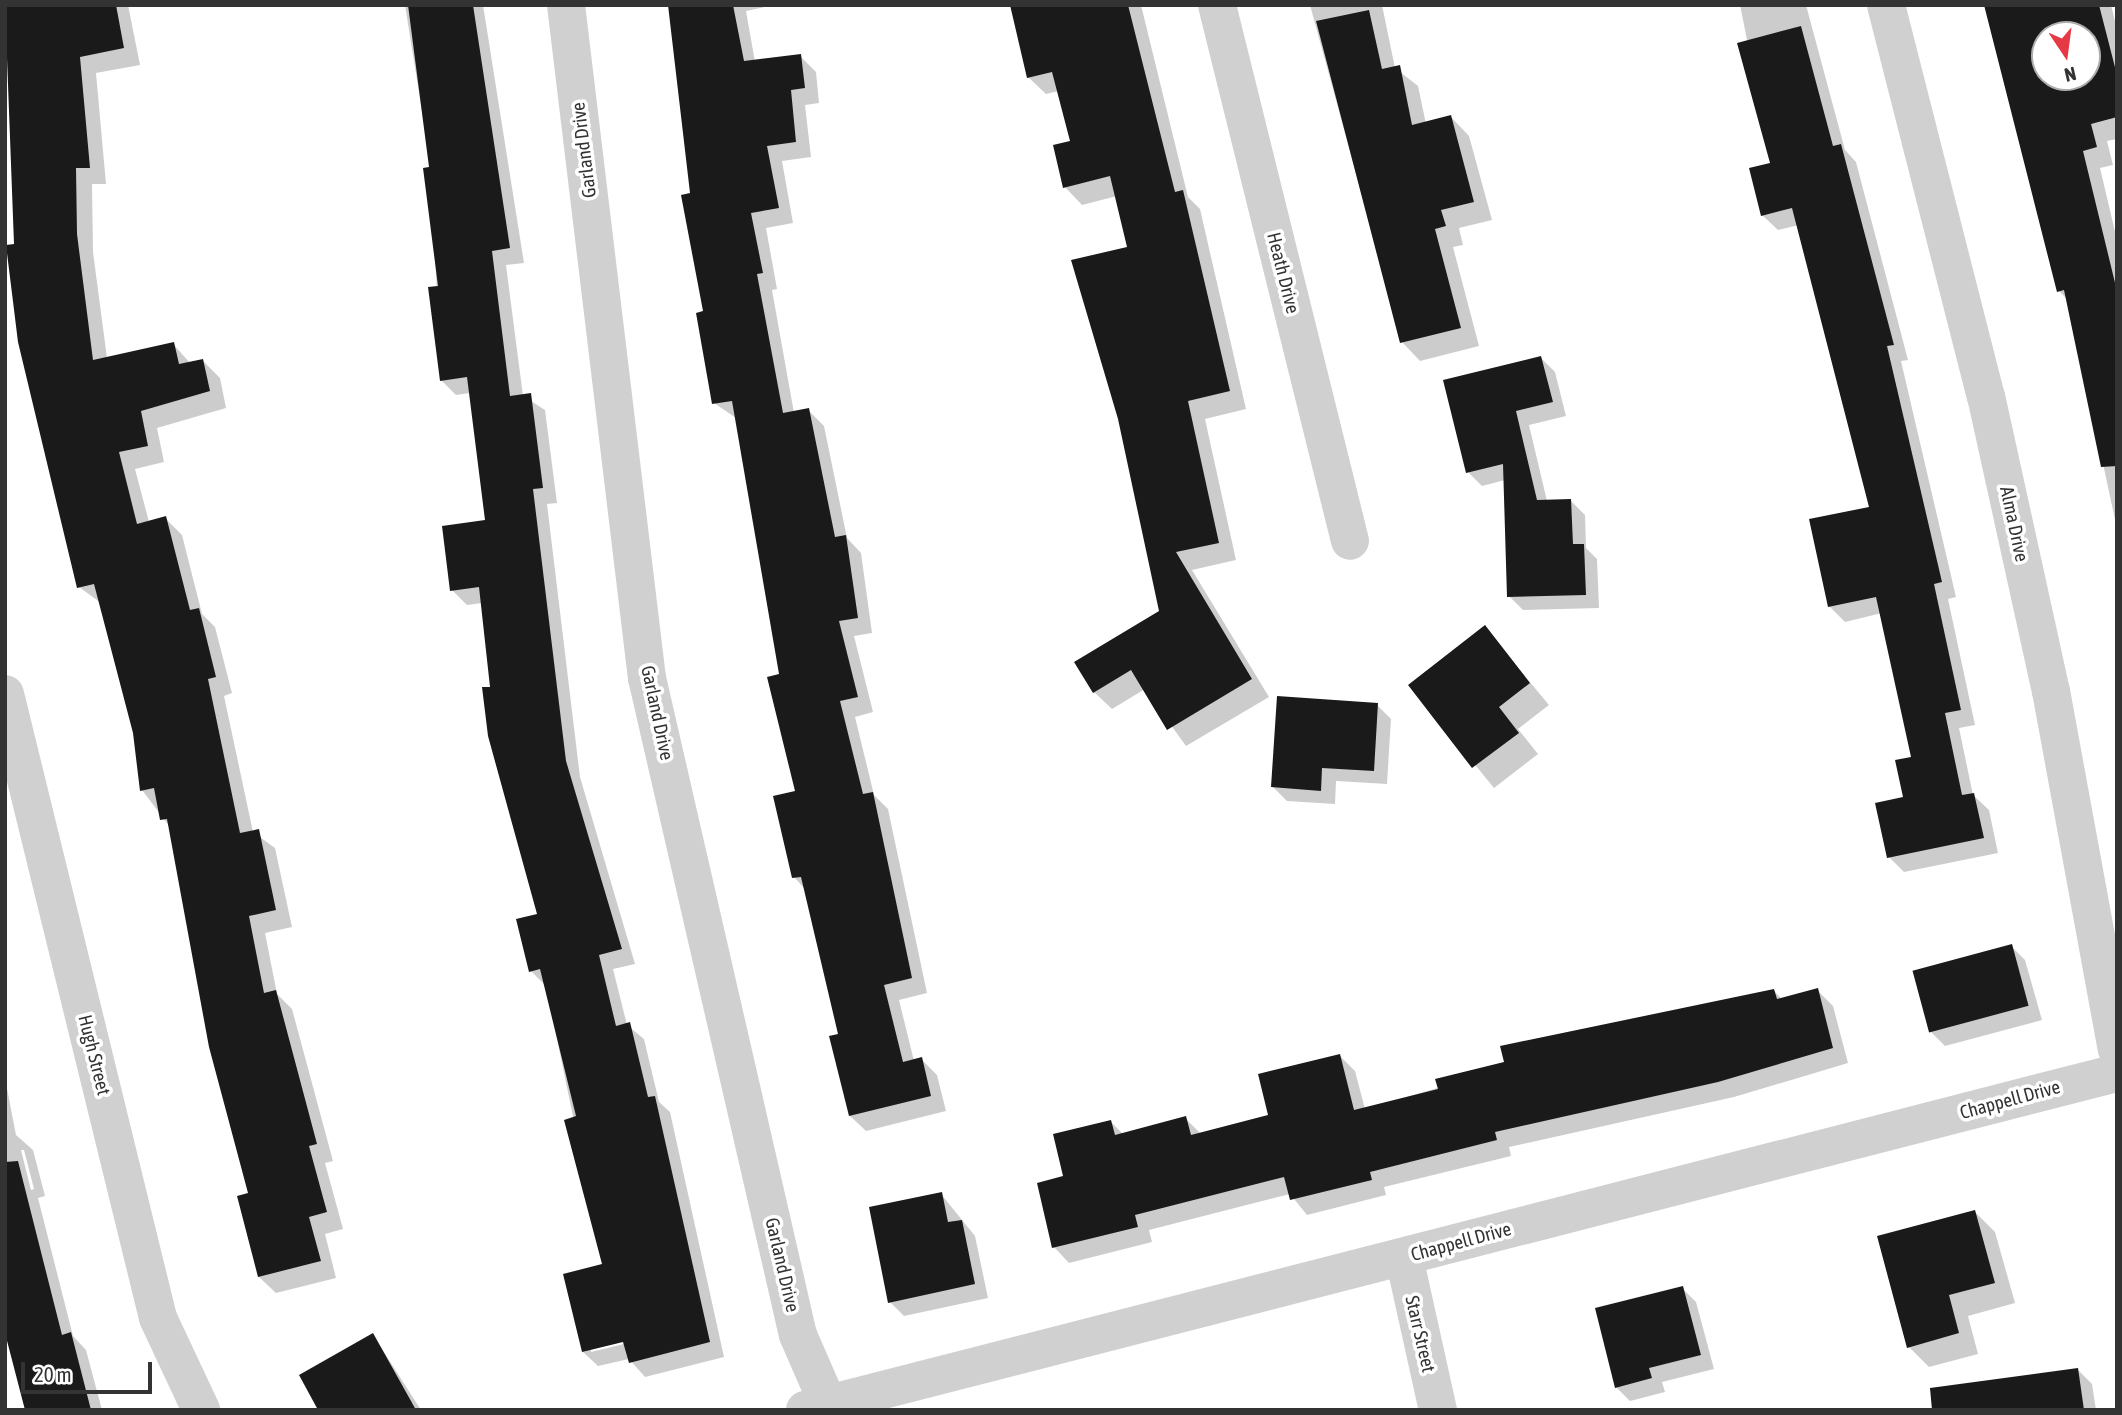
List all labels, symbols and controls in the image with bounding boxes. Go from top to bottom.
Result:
north arrow [2031,21,2101,91]
text: N [2062,63,2078,86]
street label: Garland Drive [567,101,601,199]
street label: Heath Drive [1262,230,1304,316]
street label: Alma Drive [1995,484,2033,564]
street label: Garland Drive [636,664,678,762]
street label: Hugh Street [73,1013,115,1097]
street label: Chappell Drive [1957,1076,2063,1124]
street label: Garland Drive [760,1216,804,1314]
street label: Chappell Drive [1408,1218,1514,1266]
street label: Starr Street [1400,1294,1440,1374]
scale bar [24,1348,156,1392]
text: 20 m [34,1362,72,1386]

